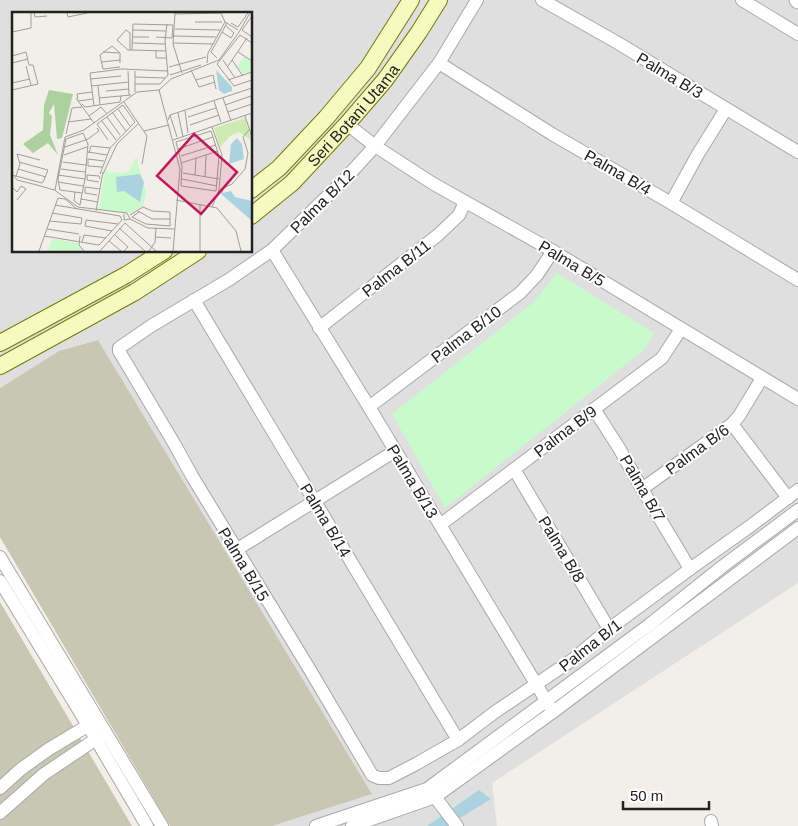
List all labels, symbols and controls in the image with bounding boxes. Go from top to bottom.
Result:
inset map [12,12,252,252]
street label: Palma B/3 [634,49,706,102]
street label: Seri Botani Utama [304,61,403,170]
street label: Palma B/4 [582,147,654,198]
street label: Palma B/12 [287,166,358,237]
street label: Palma B/11 [359,237,434,300]
street label: Palma B/5 [536,237,608,290]
street label: Palma B/10 [428,303,505,366]
street label: Palma B/9 [531,402,600,460]
street label: Palma B/6 [662,421,732,478]
street label: Palma B/13 [384,441,441,521]
street label: Palma B/7 [617,452,668,525]
street label: Palma B/14 [297,480,354,560]
street label: Palma B/8 [535,513,588,585]
street label: Palma B/15 [215,524,272,604]
street label: Palma B/1 [556,616,625,675]
scale bar [623,778,709,810]
text: 50 m [630,787,663,804]

